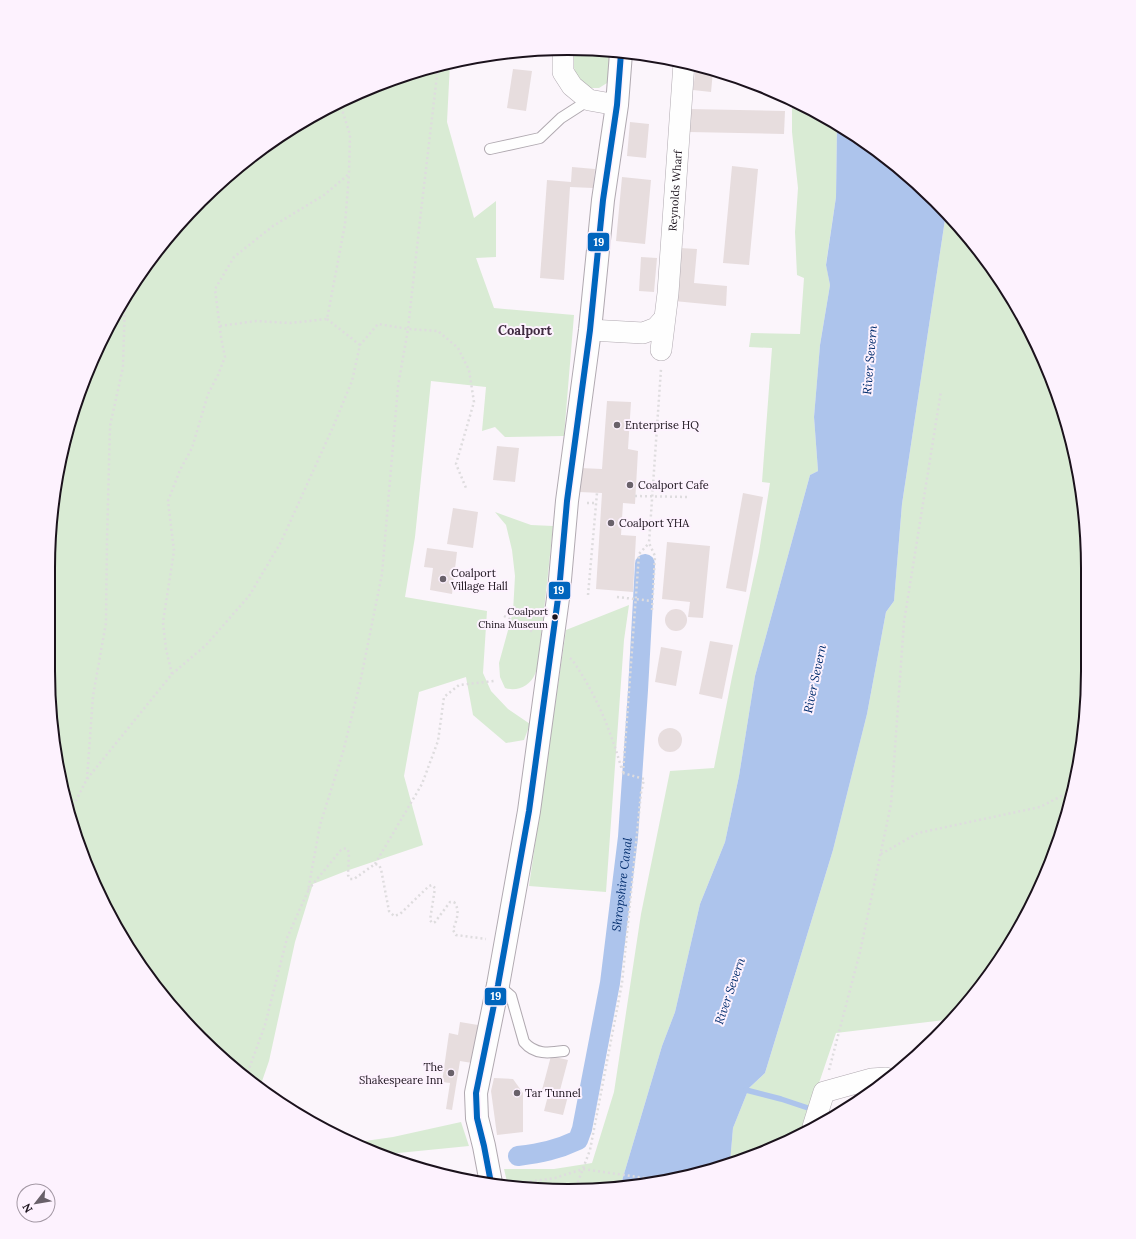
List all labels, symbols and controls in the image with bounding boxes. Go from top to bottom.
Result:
street label: Reynolds Wharf [665,148,685,232]
line badge: 19 [587,232,610,252]
text: 19 [594,235,604,249]
district label: Coalport [498,322,553,339]
water label: River Severn [859,324,880,395]
place label: Enterprise HQ [625,418,699,432]
marker: Enterprise HQ [612,420,622,430]
place label: Coalport Cafe [638,478,709,492]
marker: Coalport Cafe [625,480,635,490]
place label: Coalport YHA [619,516,690,530]
marker: Coalport YHA [606,518,616,528]
place label: Coalport Village Hall [450,566,508,593]
marker: Coalport Village Hall [438,574,448,584]
line badge: 19 [548,581,571,600]
text: 19 [554,583,564,597]
place label: Coalport China Museum [478,605,548,631]
marker: Coalport China Museum [550,612,560,622]
water label: River Severn [800,643,829,714]
water label: Shropshire Canal [608,836,635,932]
water label: River Severn [711,955,748,1026]
line badge: 19 [484,987,507,1006]
text: 19 [491,989,501,1003]
place label: The Shakespeare Inn [359,1060,443,1087]
marker: The Shakespeare Inn [446,1068,456,1078]
place label: Tar Tunnel [525,1086,581,1100]
marker: Tar Tunnel [512,1088,522,1098]
north arrow [16,1183,56,1223]
text: N [19,1200,36,1215]

